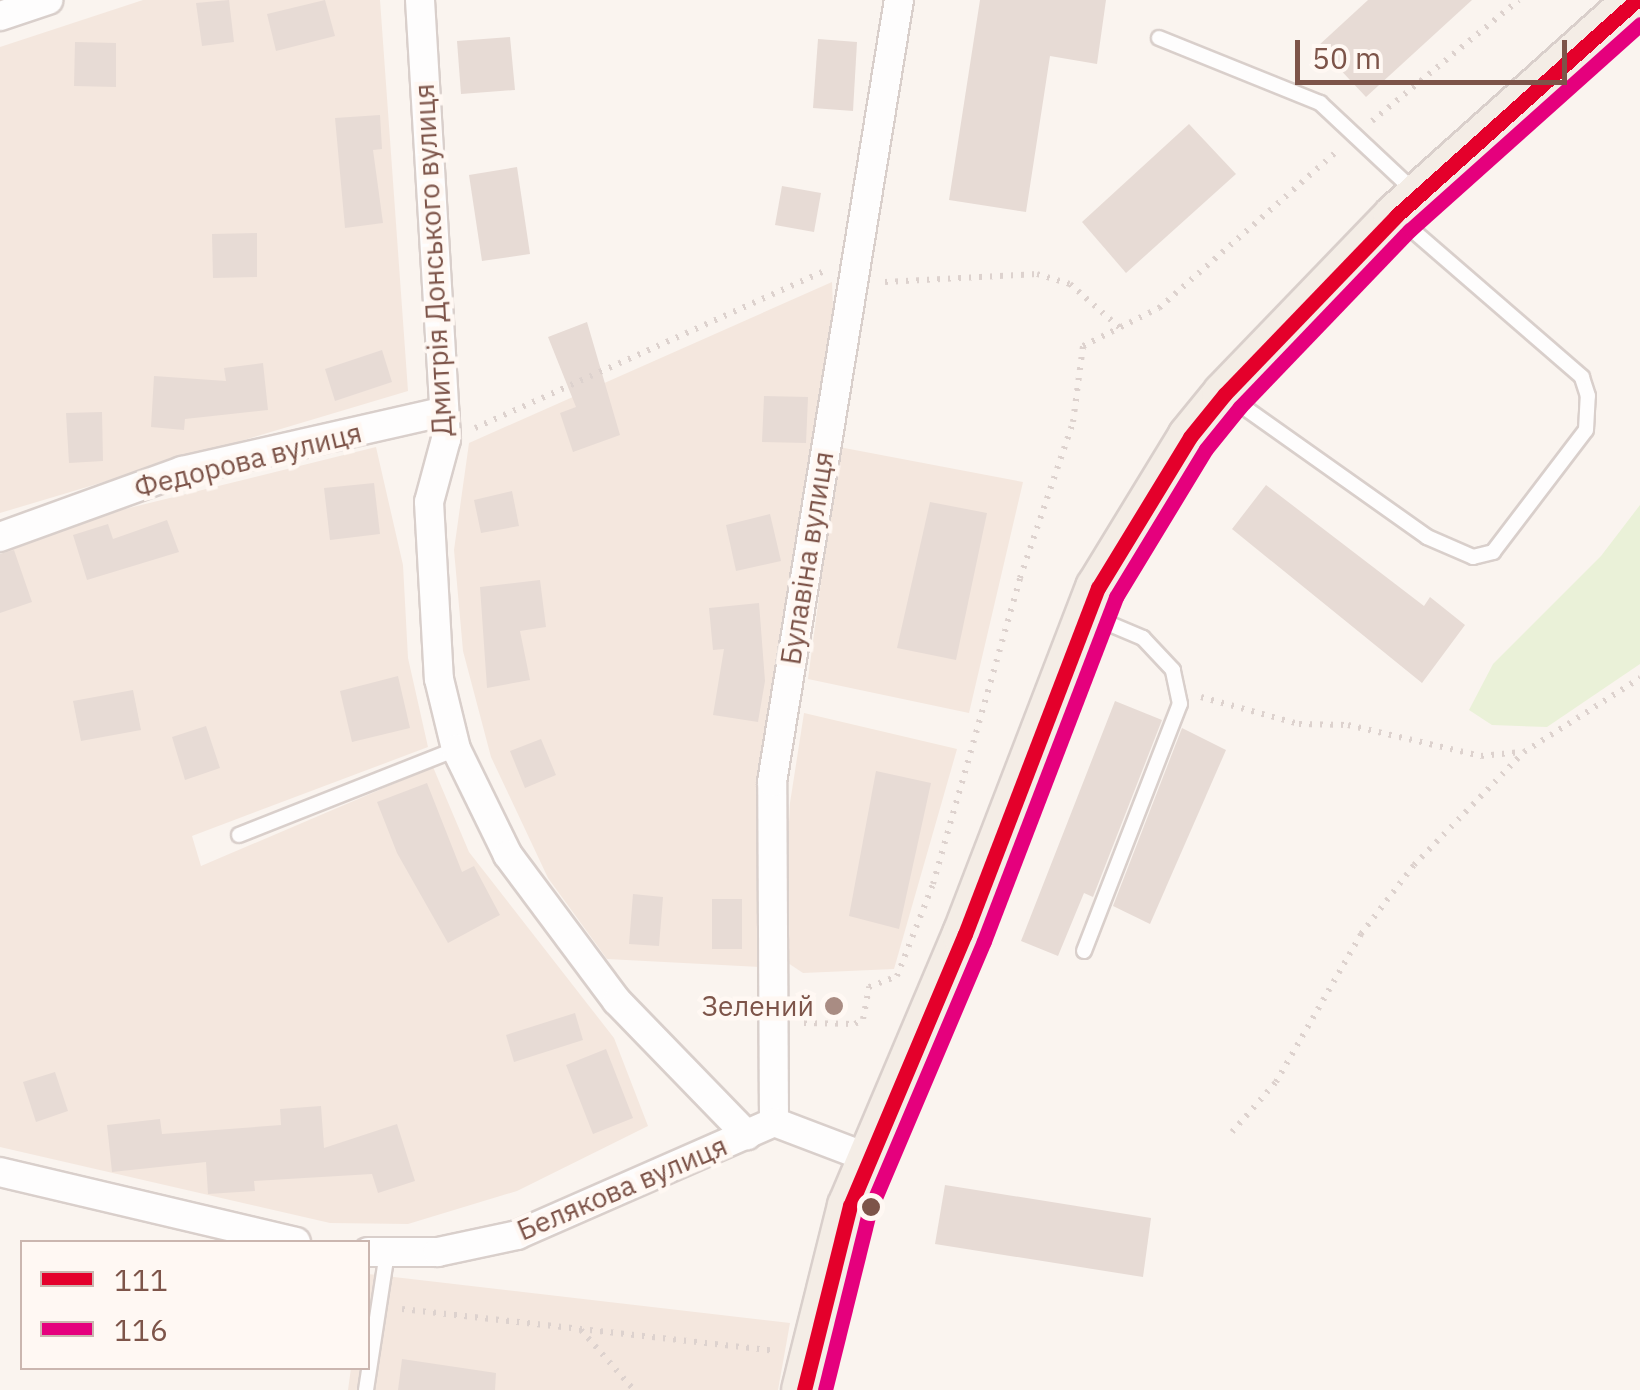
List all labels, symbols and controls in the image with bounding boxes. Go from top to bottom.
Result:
scale bar [1300,20,1572,82]
text: 50 m [1312,38,1381,77]
street label: Дмитрія Донського вулиця [407,83,459,437]
street label: Федорова вулиця [131,415,365,505]
street label: Булавіна вулиця [774,449,840,667]
place label: Зелений [701,989,814,1023]
marker: Зелений [823,995,845,1017]
street label: Белякова вулиця [512,1129,732,1247]
unlabelled marker [861,1197,881,1217]
legend [20,1240,370,1370]
text: 111 [114,1260,168,1299]
text: 116 [114,1310,168,1349]

